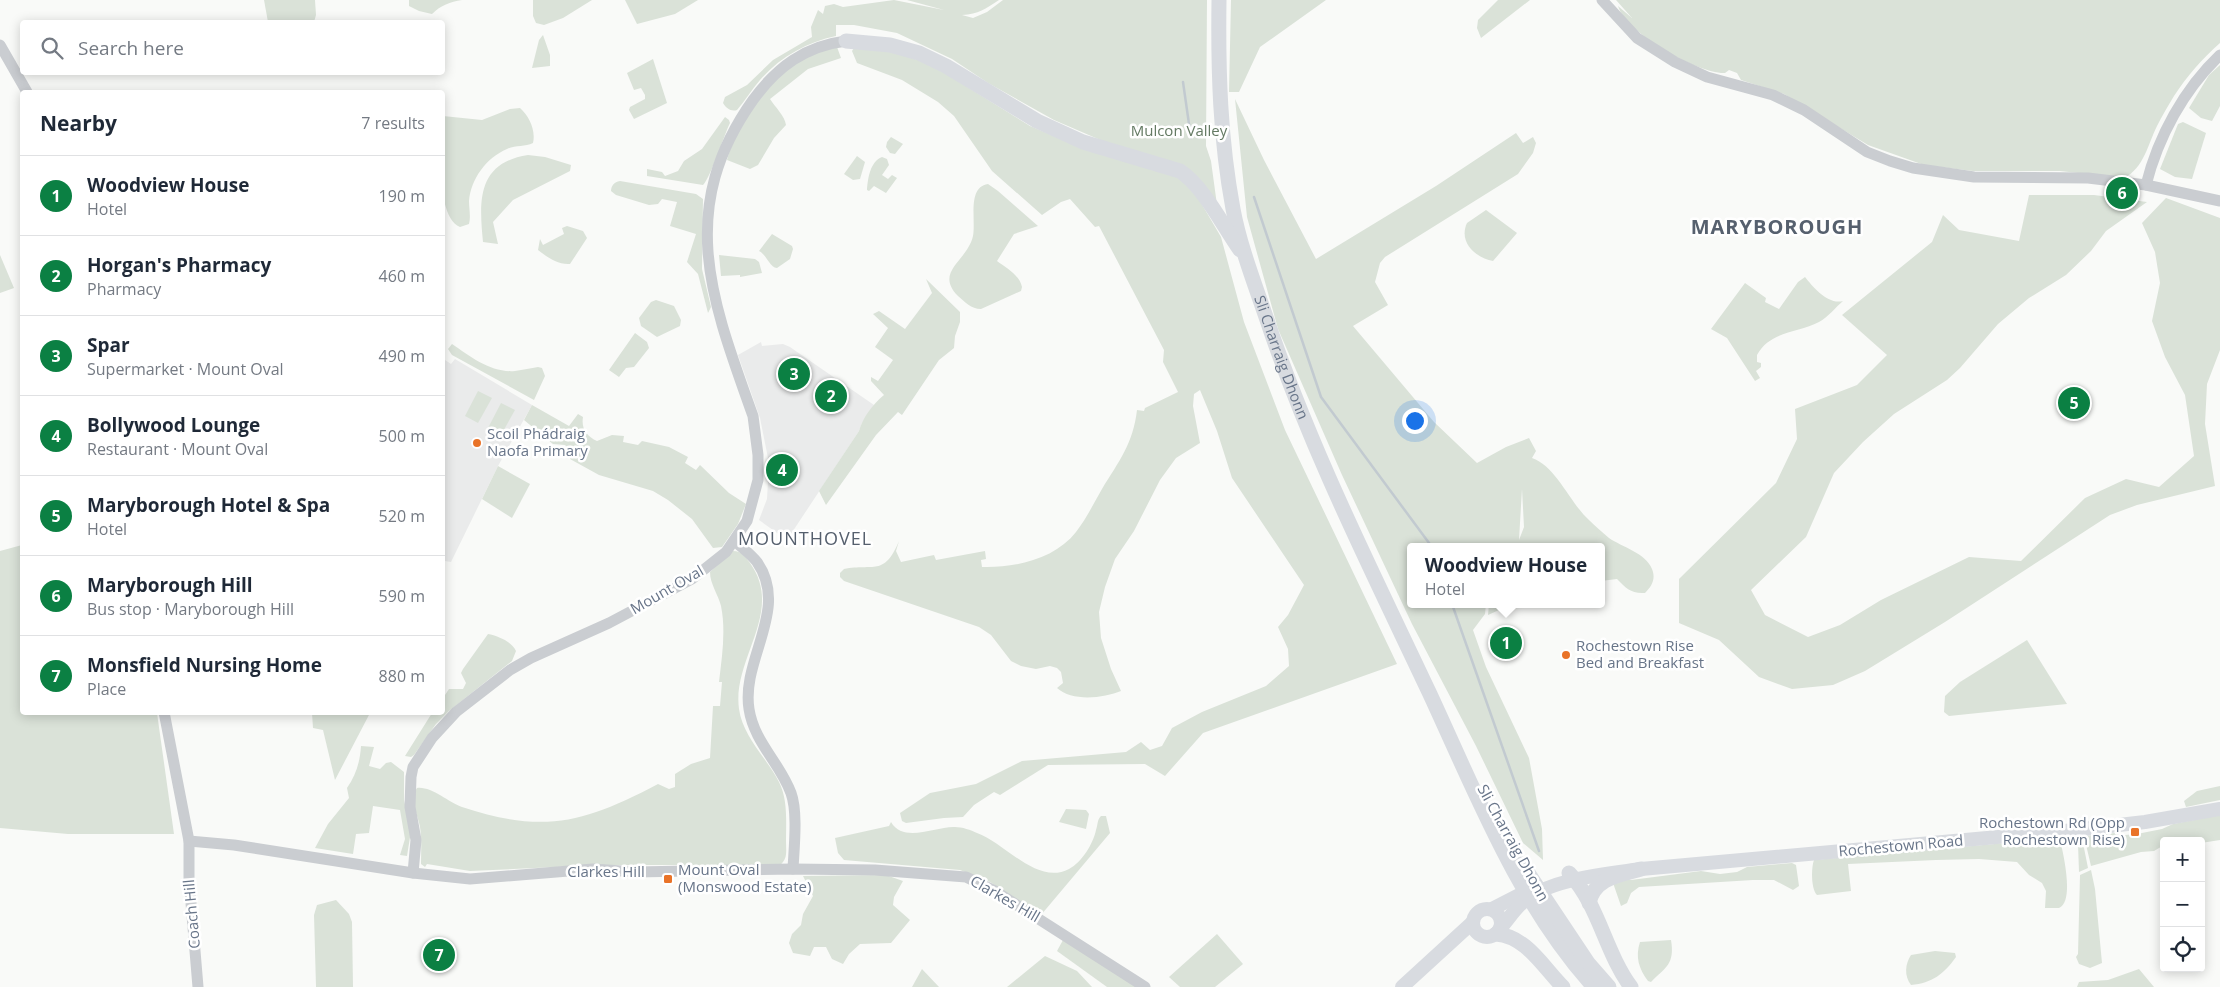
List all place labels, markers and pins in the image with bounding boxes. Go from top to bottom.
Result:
pin: 6 [2106,174,2138,212]
pin: 3 [778,355,810,393]
pin: 2 [815,377,847,415]
pin: 5 [2058,384,2090,422]
place label: Scoil Phádraig Naofa Primary [487,423,588,460]
marker: Scoil Phádraig Naofa Primary [471,437,483,449]
pin: 4 [766,451,798,489]
pin: 1 [1490,624,1522,662]
place label: Rochestown Rise Bed and Breakfast [1576,635,1704,672]
marker: Rochestown Rise Bed and Breakfast [1560,649,1572,661]
place label: Rochestown Rd (Opp Rochestown Rise) [1979,812,2125,849]
marker: Rochestown Rd (Opp Rochestown Rise) [2129,826,2141,838]
place label: Mount Oval (Monswood Estate) [678,859,811,896]
marker: Mount Oval (Monswood Estate) [662,873,674,885]
pin: 7 [423,936,455,974]

